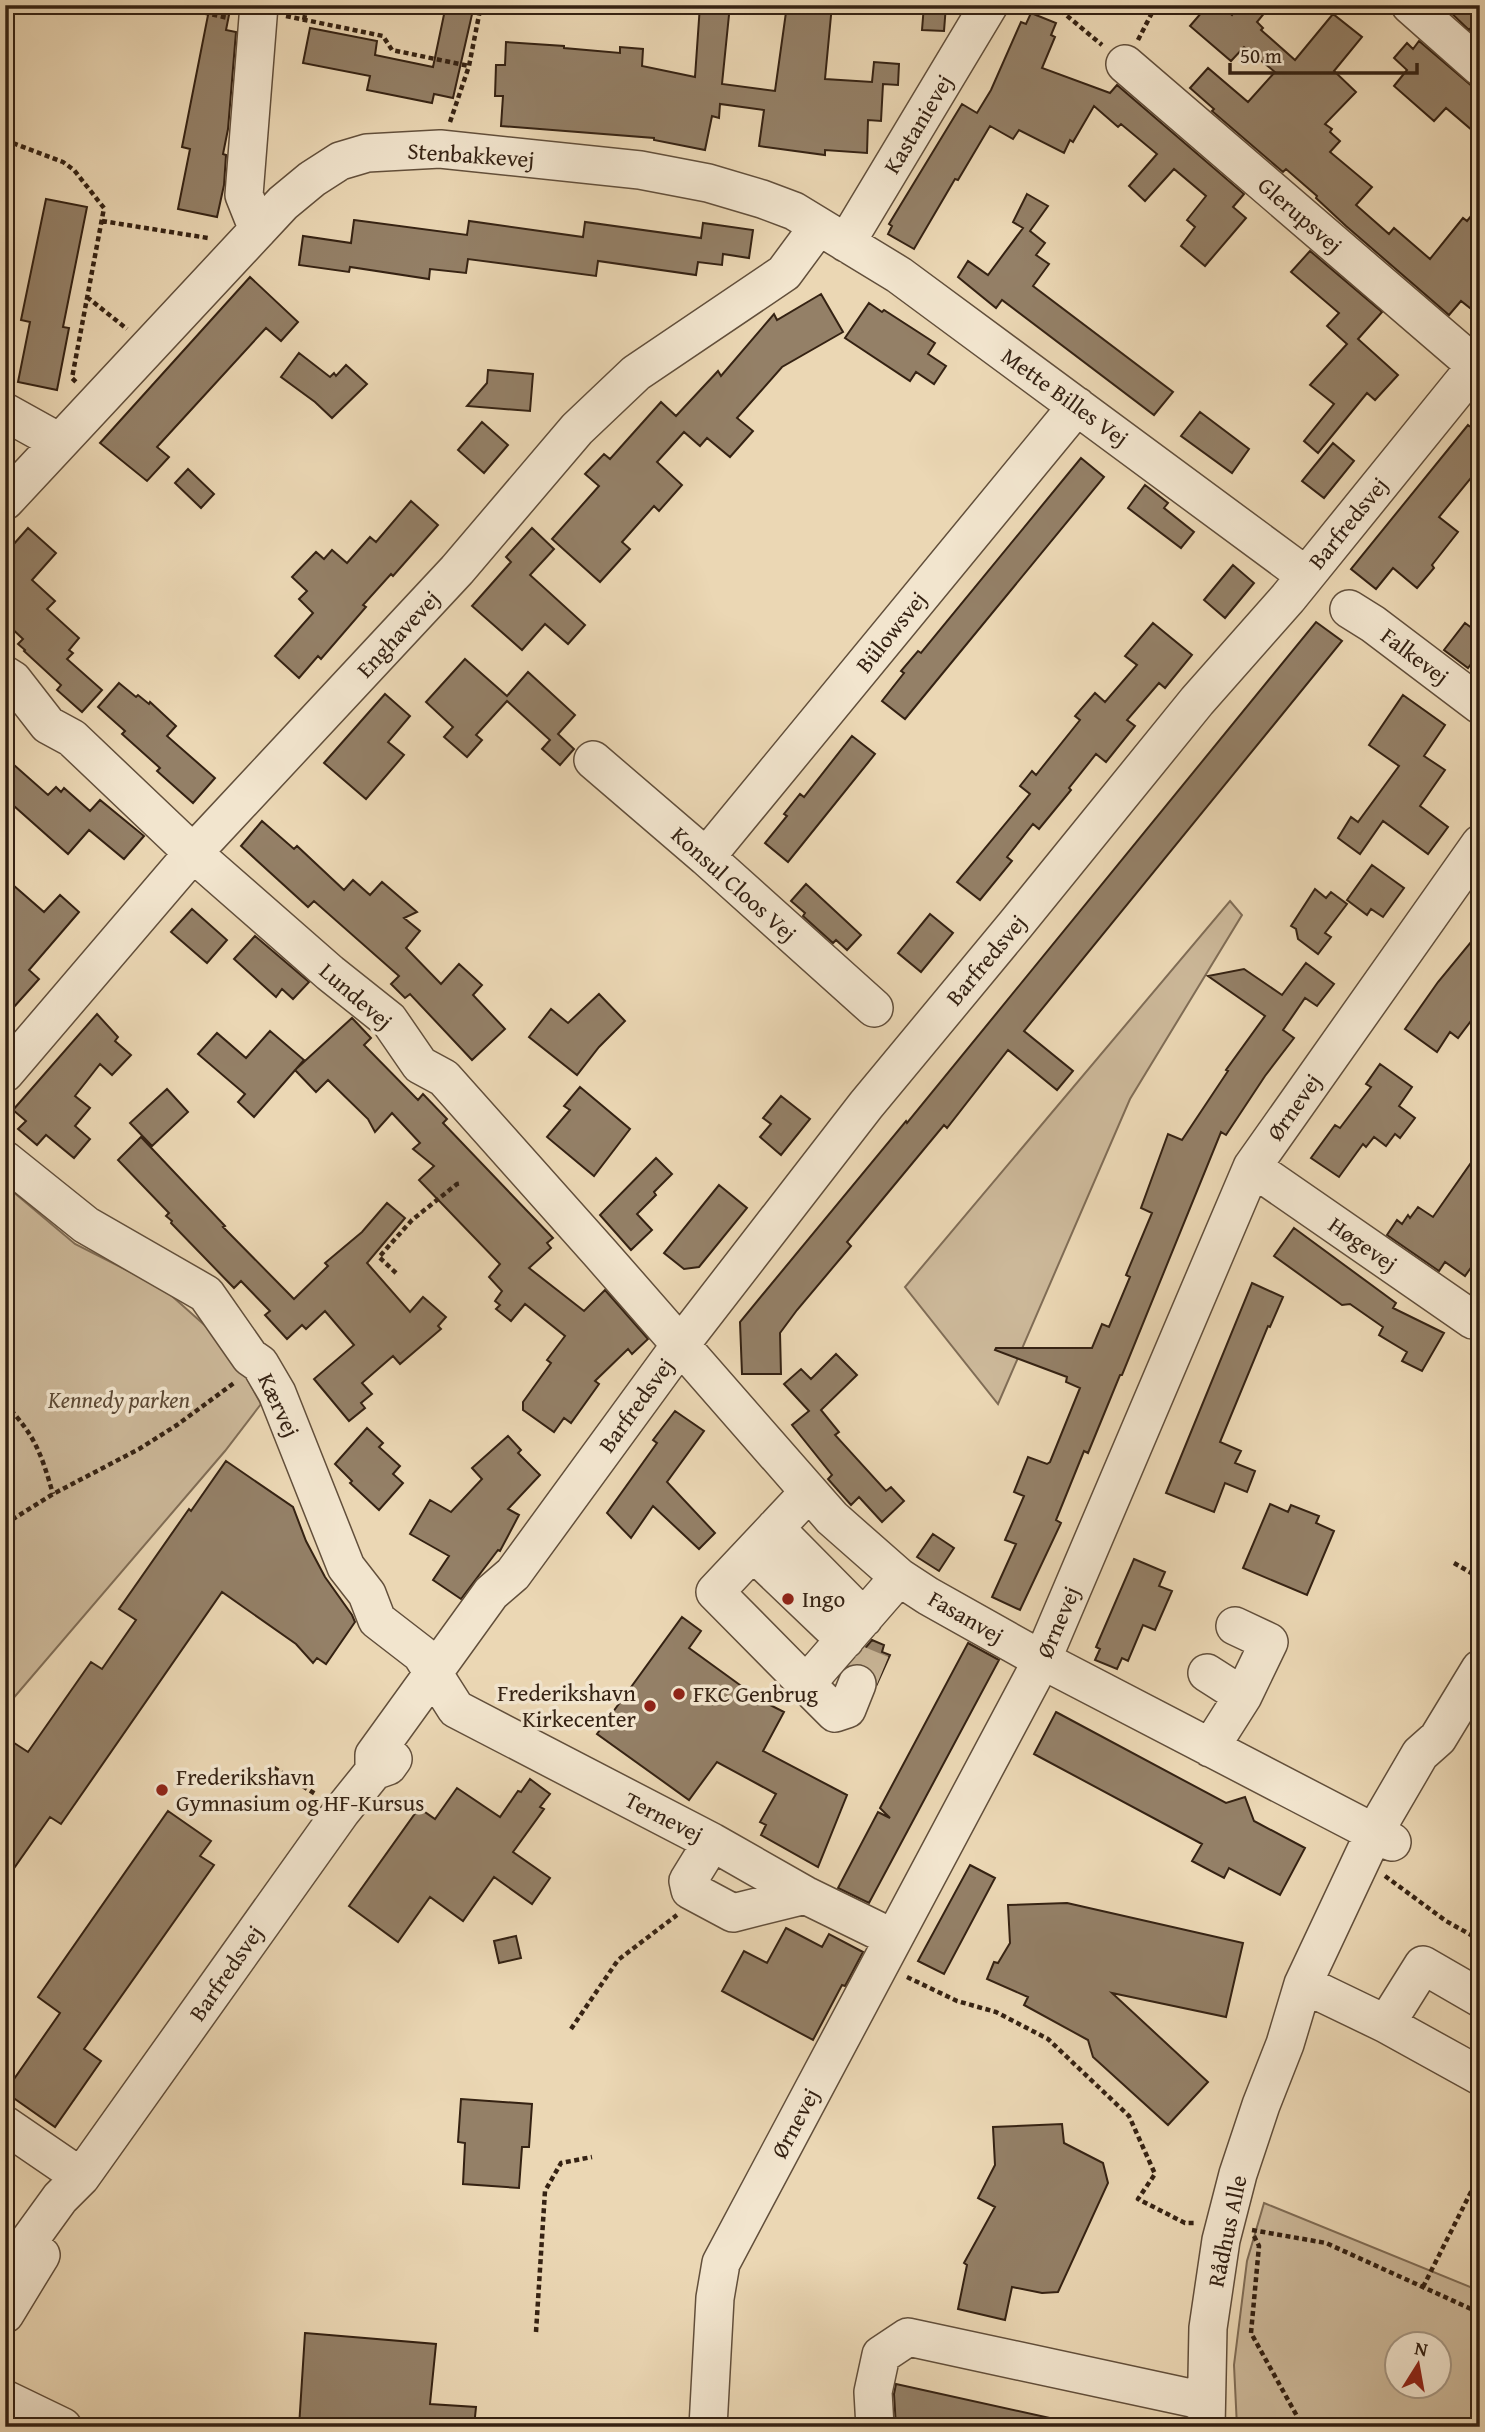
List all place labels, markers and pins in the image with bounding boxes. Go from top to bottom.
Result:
place label: Ingo [802,1582,845,1615]
marker: Ingo [780,1591,796,1607]
place label: Frederikshavn Kirkecenter [497,1676,637,1735]
place label: FKC Genbrug [693,1677,818,1710]
marker: FKC Genbrug [671,1686,687,1702]
marker: Frederikshavn Kirkecenter [642,1698,658,1714]
place label: Frederikshavn Gymnasium og HF-Kursus [176,1760,424,1819]
marker: Frederikshavn Gymnasium og HF-Kursus [154,1782,170,1798]

